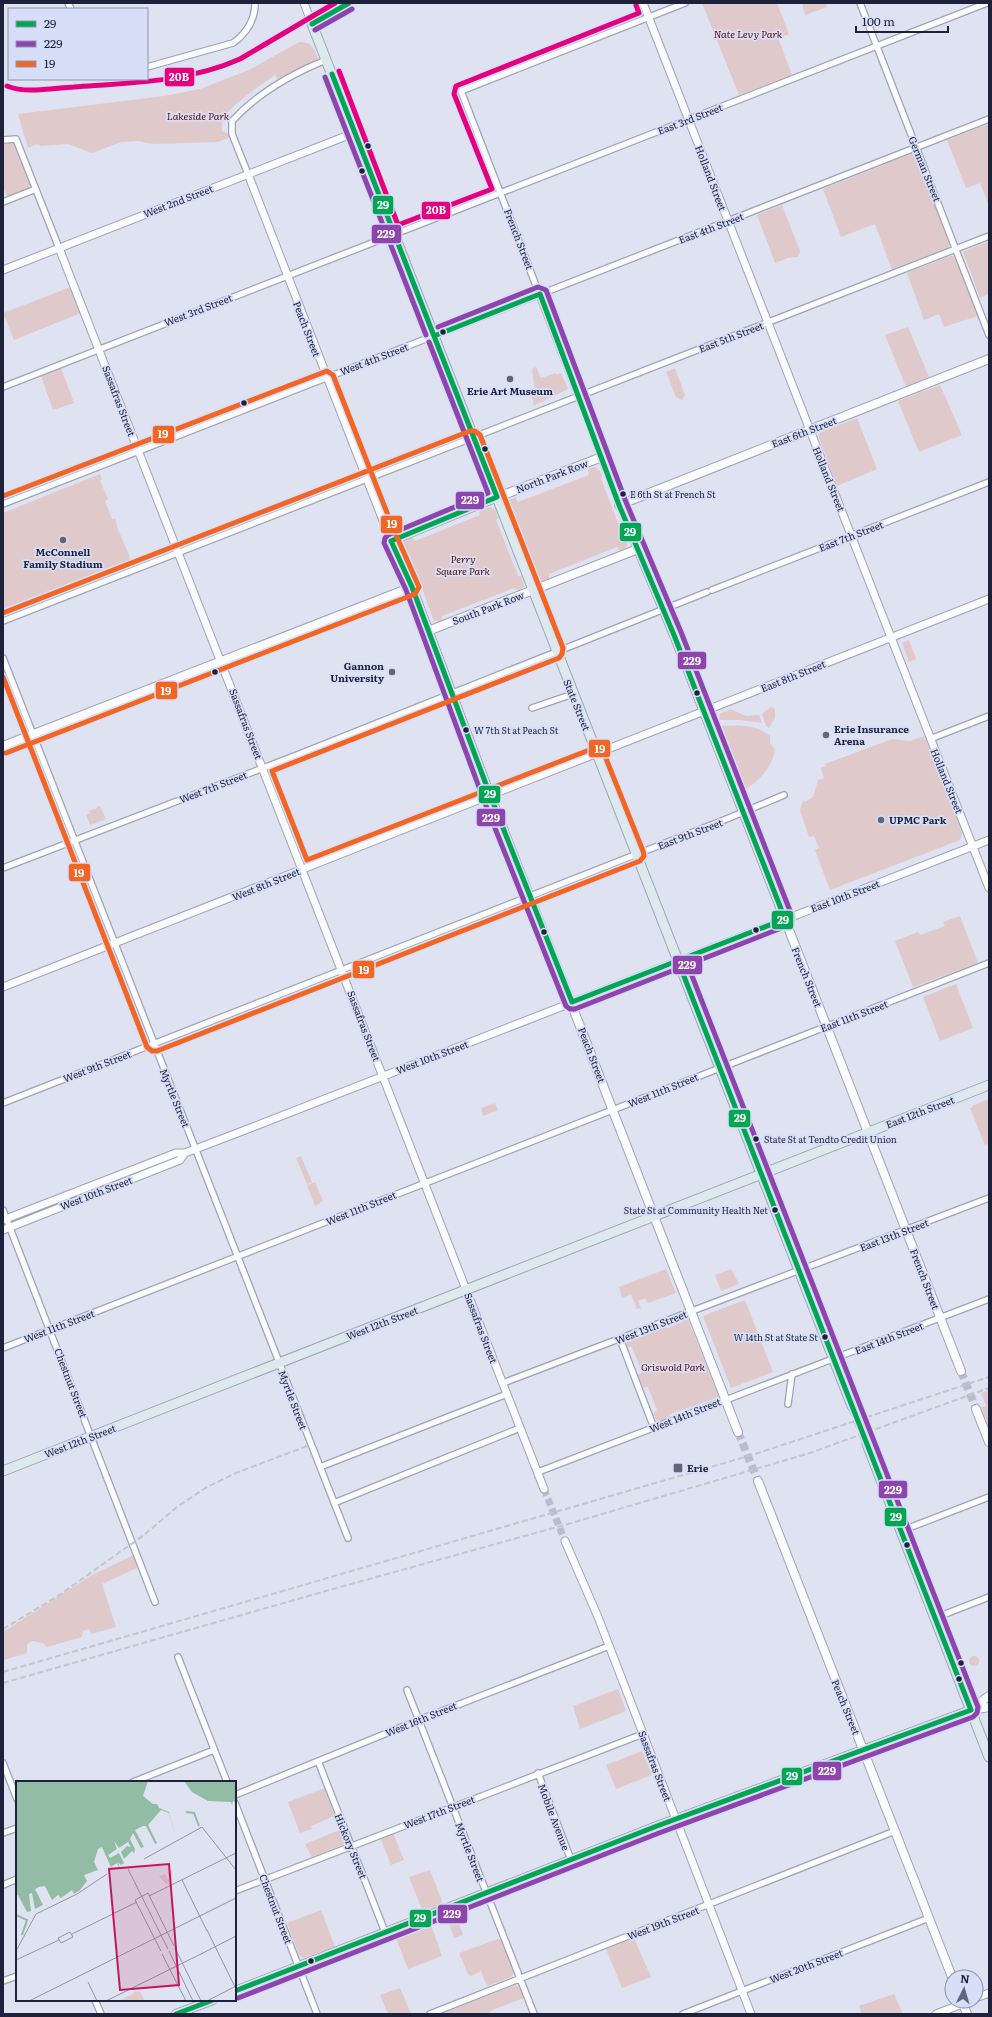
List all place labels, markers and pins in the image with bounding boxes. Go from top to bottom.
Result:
unlabelled marker [363,141,373,151]
unlabelled marker [357,166,367,176]
unlabelled marker [438,327,448,337]
marker: Erie Art Museum [505,374,515,384]
place label: Erie Art Museum [467,383,553,398]
unlabelled marker [239,398,249,408]
unlabelled marker [480,444,490,454]
place label: E 6th St at French St [630,487,716,501]
marker: E 6th St at French St [618,489,628,499]
marker: McConnell Family Stadium [58,535,68,545]
place label: McConnell Family Stadium [23,544,103,571]
place label: Gannon University [330,658,385,685]
unlabelled marker [210,667,220,677]
marker: Gannon University [387,667,397,677]
unlabelled marker [692,688,702,698]
place label: Erie Insurance Arena [834,721,909,748]
place label: W 7th St at Peach St [474,723,559,737]
marker: W 7th St at Peach St [461,725,471,735]
marker: Erie Insurance Arena [821,730,831,740]
place label: UPMC Park [889,812,947,827]
marker: UPMC Park [876,815,886,825]
unlabelled marker [751,925,761,935]
unlabelled marker [539,927,549,937]
place label: State St at Tendto Credit Union [764,1132,897,1146]
marker: State St at Tendto Credit Union [751,1134,761,1144]
place label: State St at Community Health Net [624,1203,768,1217]
marker: State St at Community Health Net [770,1205,780,1215]
place label: W 14th St at State St [734,1330,818,1344]
marker: W 14th St at State St [820,1332,830,1342]
place label: Erie [687,1460,709,1475]
marker: Erie [672,1462,684,1474]
unlabelled marker [902,1540,912,1550]
unlabelled marker [956,1658,966,1668]
unlabelled marker [954,1674,964,1684]
unlabelled marker [306,1956,316,1966]

